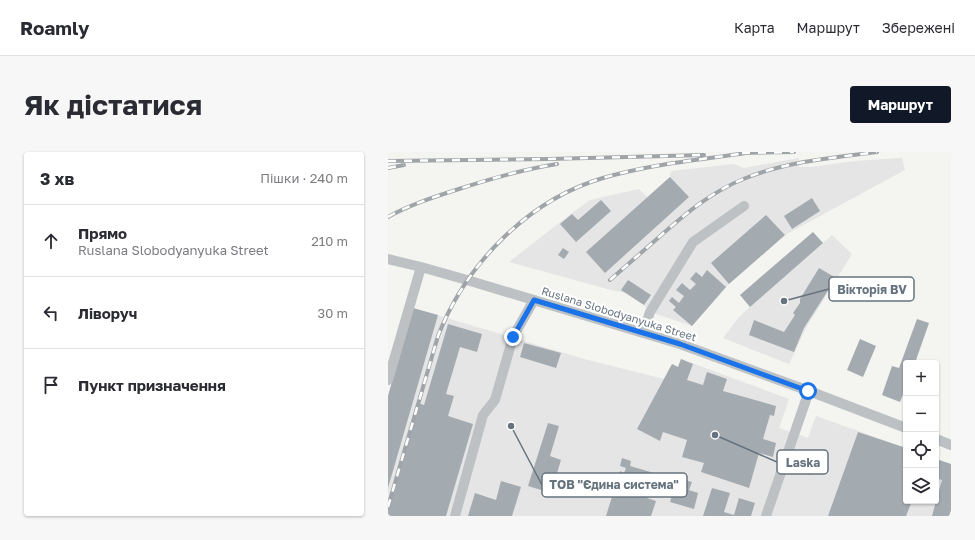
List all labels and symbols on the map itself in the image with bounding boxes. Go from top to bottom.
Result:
callout: Вікторія BV [829,277,914,301]
text: Вікторія BV [837,282,907,297]
street label: Ruslana Slobodyanyuka Street [540,284,698,343]
route end [504,328,522,346]
route start [799,382,817,400]
callout: Laska [777,450,828,474]
text: Laska [786,455,820,470]
callout: ТОВ "Єдина система" [542,473,687,497]
text: ТОВ "Єдина система" [549,477,679,492]

